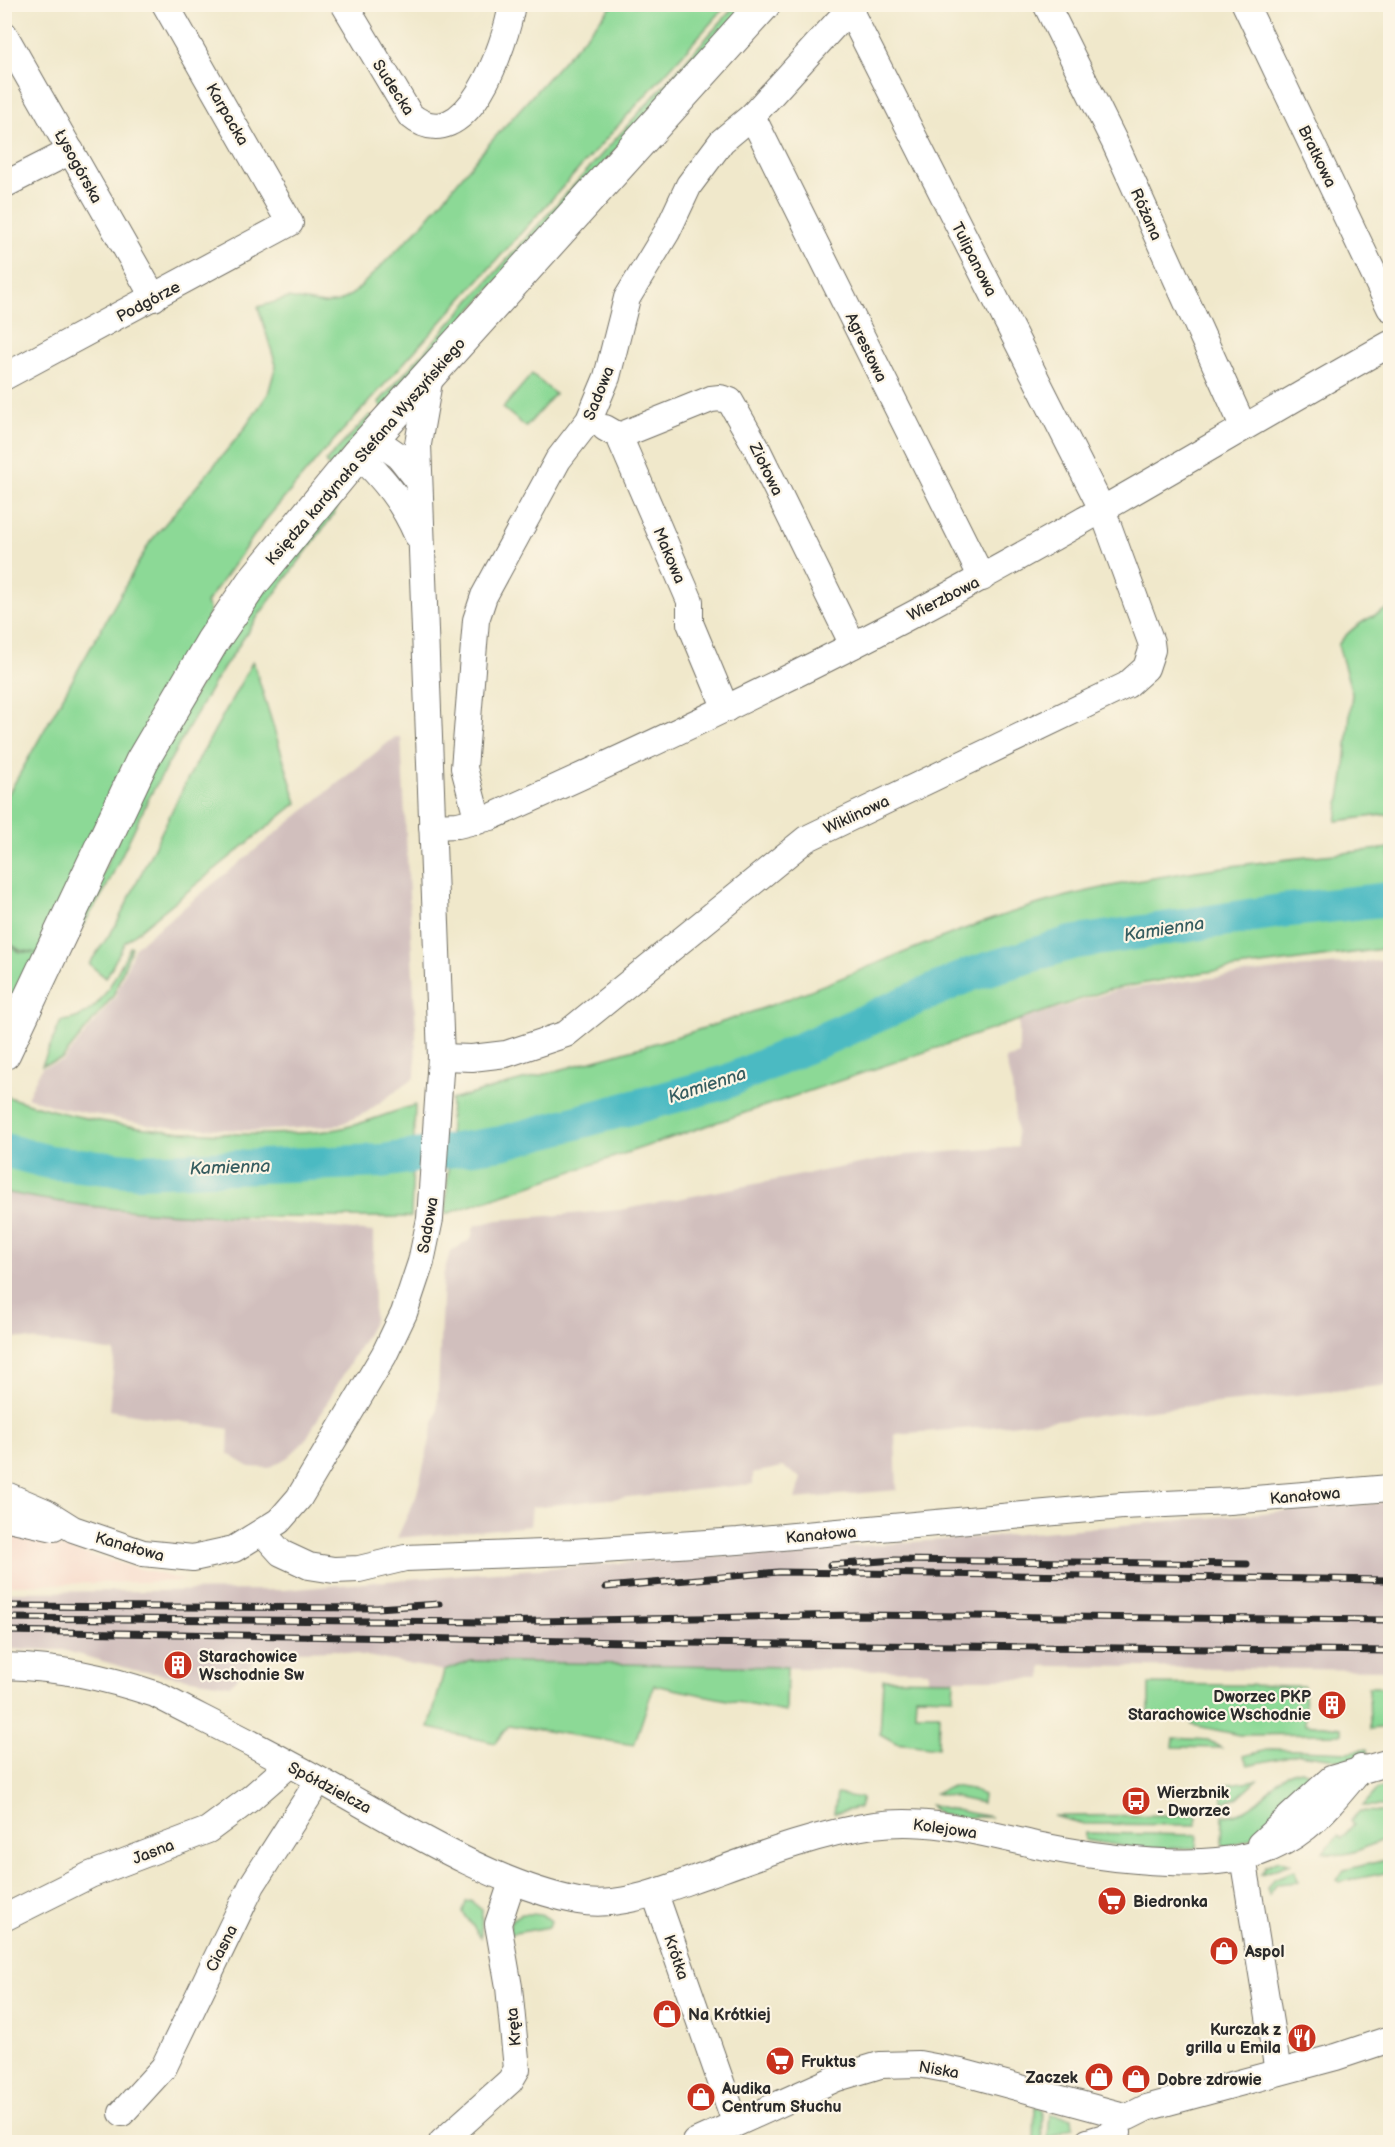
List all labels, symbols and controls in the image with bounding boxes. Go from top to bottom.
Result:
street label: Sudecka [368,56,418,119]
street label: Karpacka [201,80,252,149]
street label: Bratkowa [1294,123,1340,191]
street label: Łysogórska [50,127,106,207]
street label: Różana [1126,186,1165,244]
street label: Tulipanowa [947,219,1000,300]
street label: Podgórze [114,277,184,327]
street label: Agrestowa [841,310,891,385]
street label: Księdza kardynała Stefana Wyszyńskiego [262,334,470,570]
street label: Sadowa [580,364,619,423]
street label: Ziołowa [744,439,787,499]
street label: Makowa [648,525,689,587]
street label: Wierzbowa [904,573,983,626]
street label: Wiklinowa [821,792,893,839]
water label: Kamienna [1122,913,1206,946]
water label: Kamienna [665,1063,749,1108]
water label: Kamienna [189,1156,271,1179]
street label: Sadowa [414,1196,443,1255]
street label: Kanałowa [1269,1484,1341,1509]
street label: Kanałowa [785,1523,857,1548]
street label: Kanałowa [93,1529,166,1566]
place label: Starachowice Wschodnie Sw [199,1648,305,1685]
building icon: Starachowice Wschodnie Sw [162,1649,194,1681]
place label: Dworzec PKP Starachowice Wschodnie [1128,1688,1311,1725]
building icon: Dworzec PKP Starachowice Wschodnie [1316,1689,1348,1721]
street label: Spółdzielcza [284,1758,374,1818]
place label: Wierzbnik - Dworzec [1157,1784,1231,1821]
bus stop icon: Wierzbnik - Dworzec [1120,1785,1152,1817]
street label: Kolejowa [911,1816,978,1843]
street label: Jasna [130,1836,177,1869]
supermarket icon: Biedronka [1096,1885,1128,1917]
place label: Biedronka [1133,1893,1208,1912]
street label: Ciasna [202,1922,242,1975]
street label: Krótka [659,1933,692,1982]
shop icon: Aspol [1208,1935,1240,1967]
place label: Aspol [1244,1943,1284,1962]
shop icon: Na Krótkiej [651,1998,683,2030]
place label: Na Krótkiej [688,2006,771,2025]
street label: Kręta [503,2007,526,2047]
place label: Kurczak z grilla u Emila [1186,2021,1281,2058]
restaurant icon: Kurczak z grilla u Emila [1286,2022,1318,2054]
supermarket icon: Fruktus [764,2045,796,2077]
place label: Fruktus [801,2053,856,2072]
street label: Niska [917,2058,960,2083]
shop icon: Zaczek [1083,2061,1115,2093]
shop icon: Dobre zdrowie [1120,2063,1152,2095]
place label: Zaczek [1025,2069,1079,2088]
place label: Dobre zdrowie [1157,2071,1262,2090]
place label: Audika Centrum Słuchu [721,2080,841,2117]
shop icon: Audika Centrum Słuchu [685,2081,717,2113]

